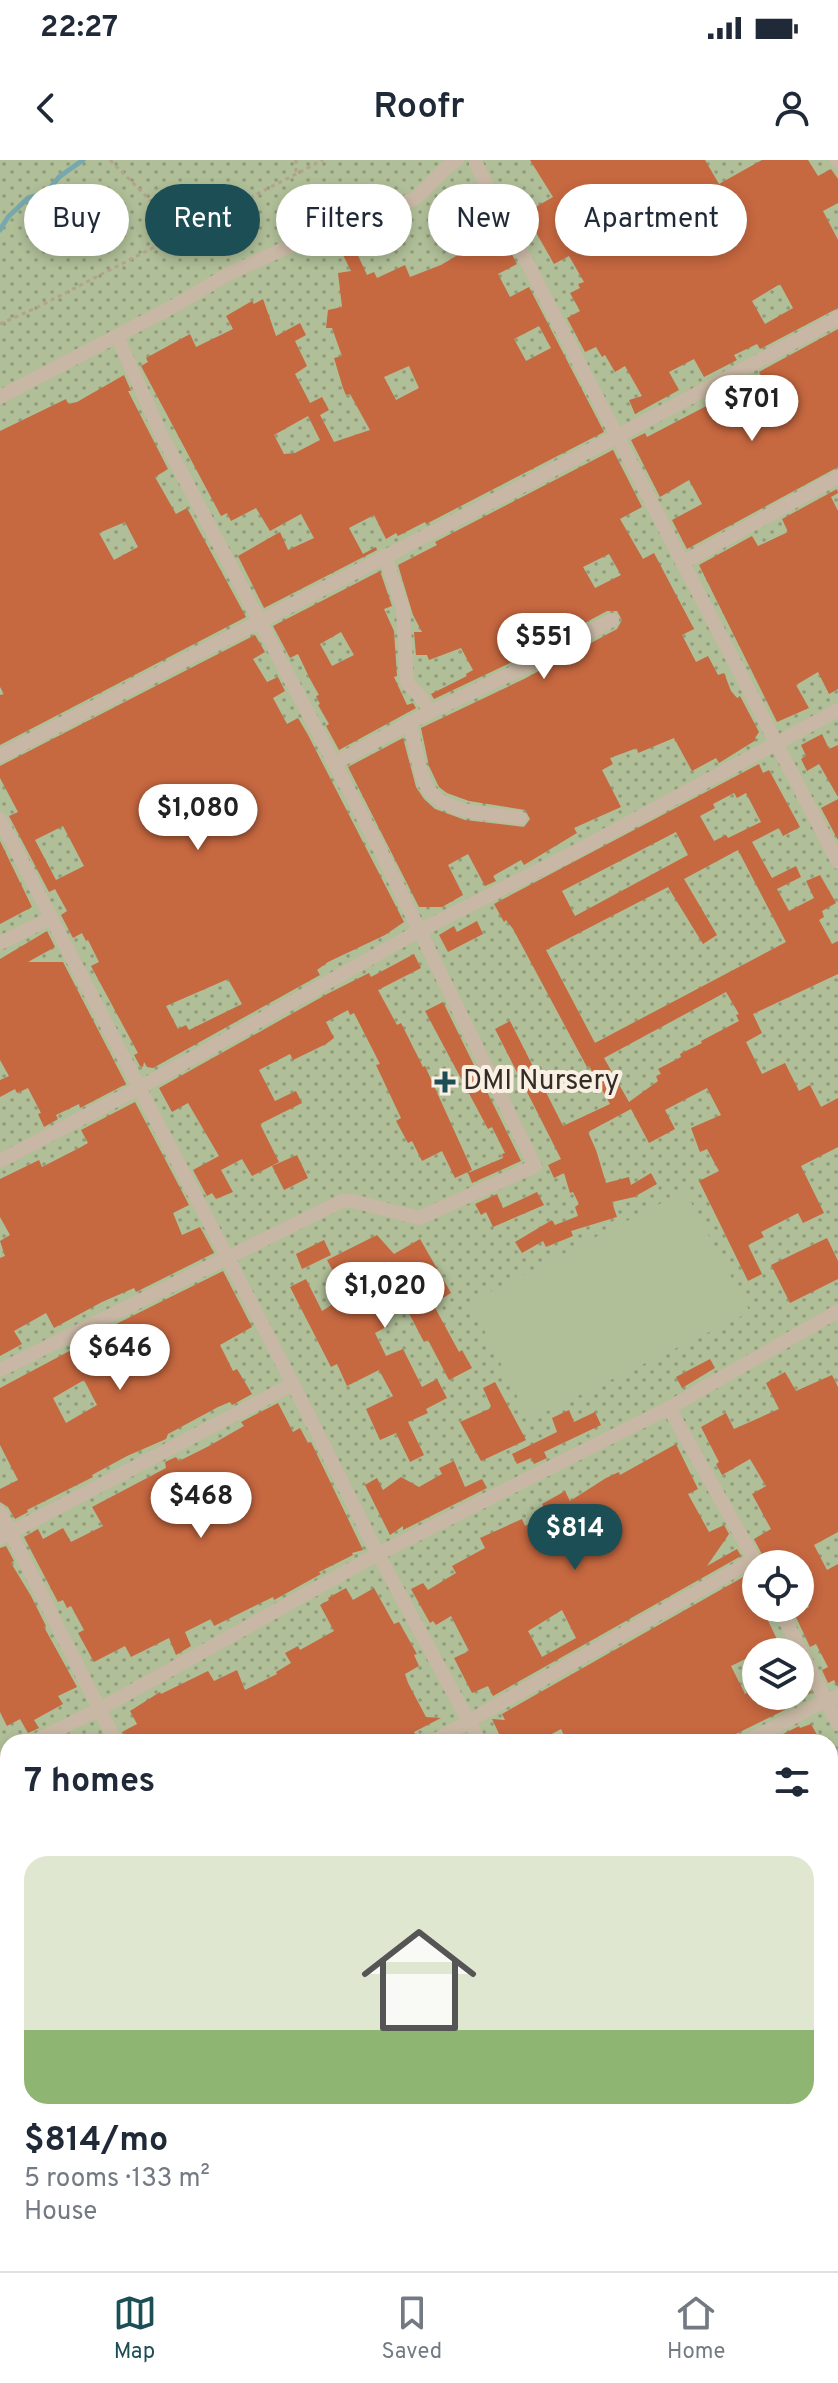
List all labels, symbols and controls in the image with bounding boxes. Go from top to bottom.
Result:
text: 22:27 [40,10,118,47]
text: Roofr [373,85,465,131]
icon: back [24,86,68,130]
icon: person [770,86,814,130]
chip: Buy [24,184,129,256]
chip: Rent [145,184,260,256]
chip: Filters [276,184,412,256]
chip: New [428,184,539,256]
chip: Apartment [555,184,747,256]
pin: $701 [705,375,799,443]
text: $701 [723,384,781,417]
pin: $551 [497,613,591,681]
text: $551 [515,622,573,655]
pin: $1,080 [133,784,263,852]
text: $1,080 [157,793,239,826]
place label: DMI Nursery [463,1064,619,1100]
marker: DMI Nursery [434,1071,456,1093]
pin: $1,020 [320,1262,450,1330]
text: $1,020 [344,1271,426,1304]
pin: $646 [73,1324,167,1392]
text: $646 [88,1333,152,1366]
pin: $468 [154,1472,248,1540]
text: $468 [169,1481,233,1514]
pin: $814 [528,1504,622,1572]
text: $814 [545,1513,605,1546]
map controls [742,1550,814,1710]
button: locate [742,1550,814,1622]
button: layers [742,1638,814,1710]
icon: filters [770,1760,814,1804]
text: 7 homes [24,1761,155,1804]
icon: home [347,1908,491,2052]
text: $814/mo [24,2120,168,2163]
text: 5 rooms · 133 m² [24,2163,210,2196]
text: House [24,2196,97,2229]
tab: Map [113,2291,157,2366]
tab: Saved [382,2291,442,2366]
tab: Home [667,2291,725,2366]

